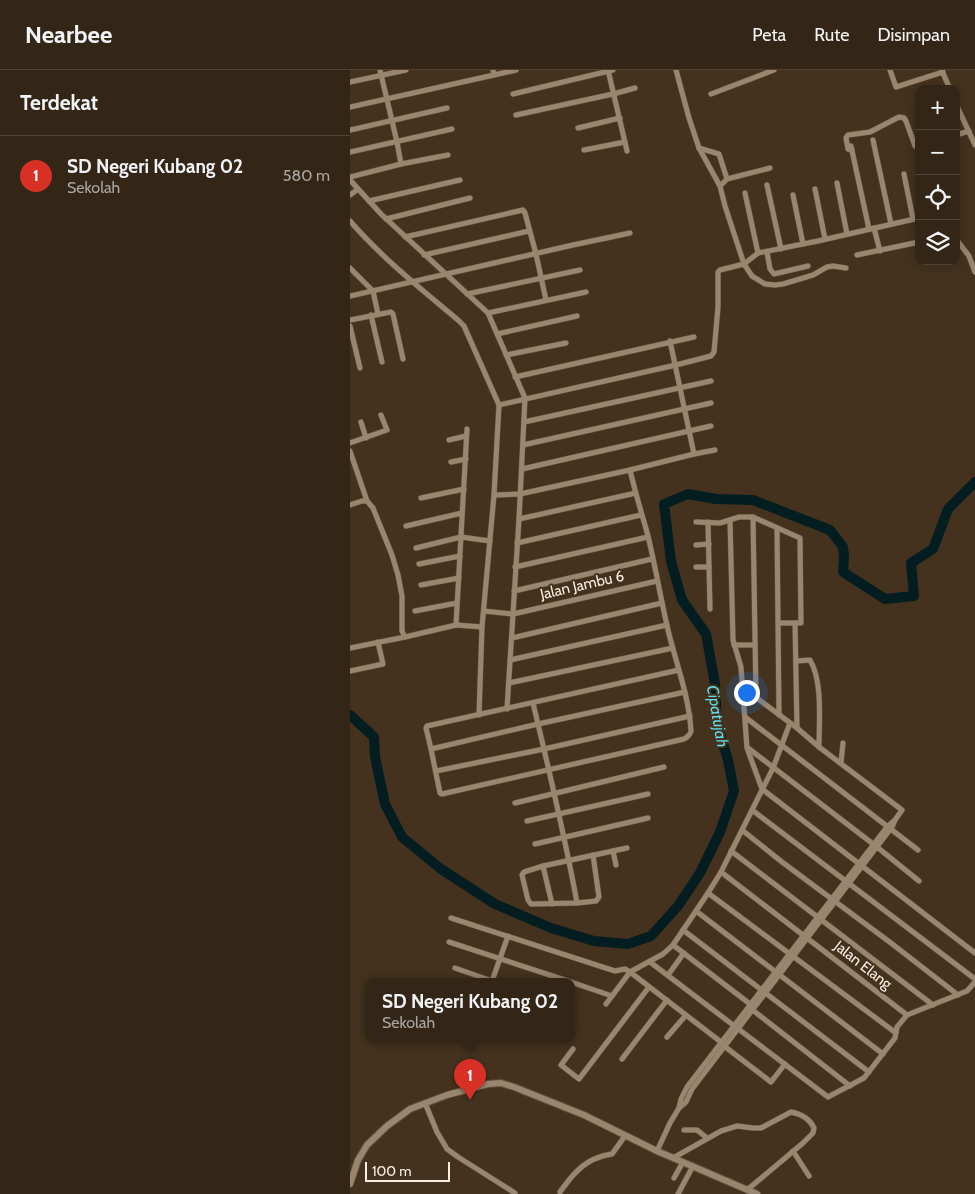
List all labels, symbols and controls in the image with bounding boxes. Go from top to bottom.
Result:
text: Nearbee [25,20,112,49]
text: Peta [752,24,786,46]
text: Rute [814,24,849,46]
text: Disimpan [877,24,950,46]
map controls [915,85,960,265]
button: + [915,85,960,130]
text: Terdekat [20,90,98,115]
button: − [915,130,960,175]
text: SD Negeri Kubang 02 [67,155,243,178]
text: 1 [33,166,39,185]
text: 580 m [283,166,330,185]
button: locate [915,175,960,220]
text: Sekolah [67,178,120,197]
button: layers [915,220,960,265]
street label: Jalan Jambu 6 [537,567,626,604]
your location [734,680,760,706]
water label: Cipatujah [703,684,732,749]
street label: Jalan Elang [830,936,896,993]
popup [365,978,575,1043]
text: SD Negeri Kubang 02 [382,990,558,1013]
text: Sekolah [382,1013,435,1032]
pin: 1 [454,1059,486,1100]
scale bar [365,1159,450,1182]
text: 100 m [372,1162,412,1180]

